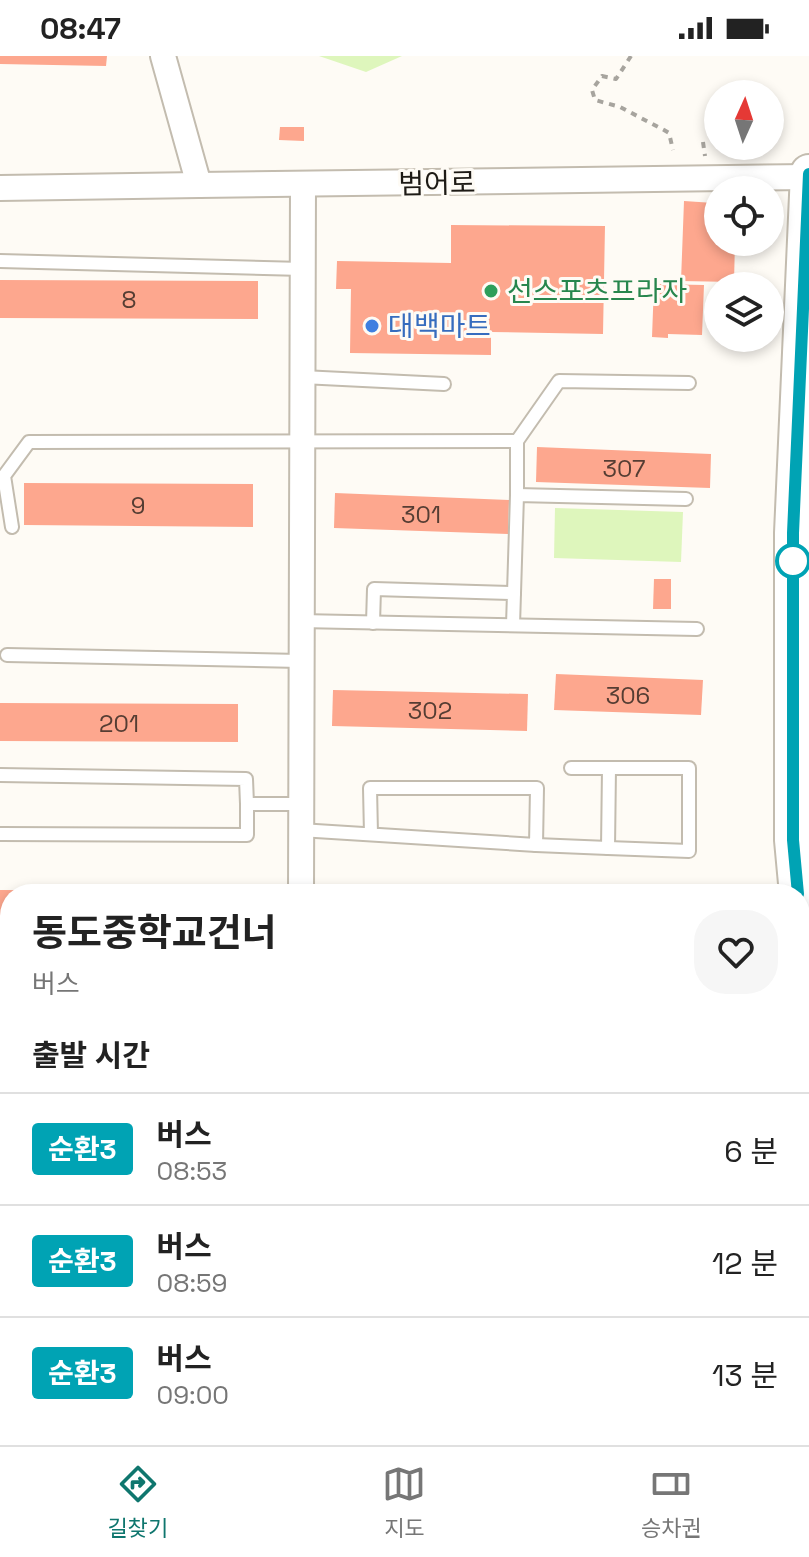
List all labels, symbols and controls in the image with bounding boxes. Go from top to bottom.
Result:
text: 08:47 [40,9,121,48]
north arrow [704,80,784,160]
map controls [704,80,784,352]
street label: 범어로 [398,164,476,202]
button: locate [704,176,784,256]
button: layers [704,272,784,352]
place label: 선스포츠프라자 [507,273,687,309]
marker: 선스포츠프라자 [482,282,500,300]
house number: 8 [122,284,136,315]
place label: 대백마트 [388,308,491,344]
marker: 대백마트 [363,317,381,335]
house number: 307 [603,453,646,484]
house number: 9 [131,490,145,521]
house number: 301 [401,499,441,530]
unlabelled marker [776,544,809,578]
house number: 306 [606,680,650,711]
house number: 302 [408,695,452,726]
house number: 201 [99,708,139,739]
text: 동도중학교건너 [32,909,277,957]
button: heart [694,910,778,994]
text: 버스 [32,967,80,1001]
text: 출발 시간 [32,1036,150,1075]
text: 버스 [157,1115,212,1154]
text: 순환3 [48,1131,117,1167]
text: 6 분 [724,1132,778,1171]
text: 08:53 [157,1154,227,1188]
text: 버스 [157,1227,212,1266]
text: 순환3 [48,1243,117,1279]
text: 12 분 [712,1244,778,1283]
text: 08:59 [157,1266,227,1300]
text: 버스 [157,1339,212,1378]
text: 순환3 [48,1355,117,1391]
text: 13 분 [712,1356,778,1395]
text: 09:00 [157,1378,229,1412]
tab: 길찾기 [107,1462,168,1542]
tab: 지도 [382,1462,426,1542]
tab: 승차권 [641,1462,702,1542]

